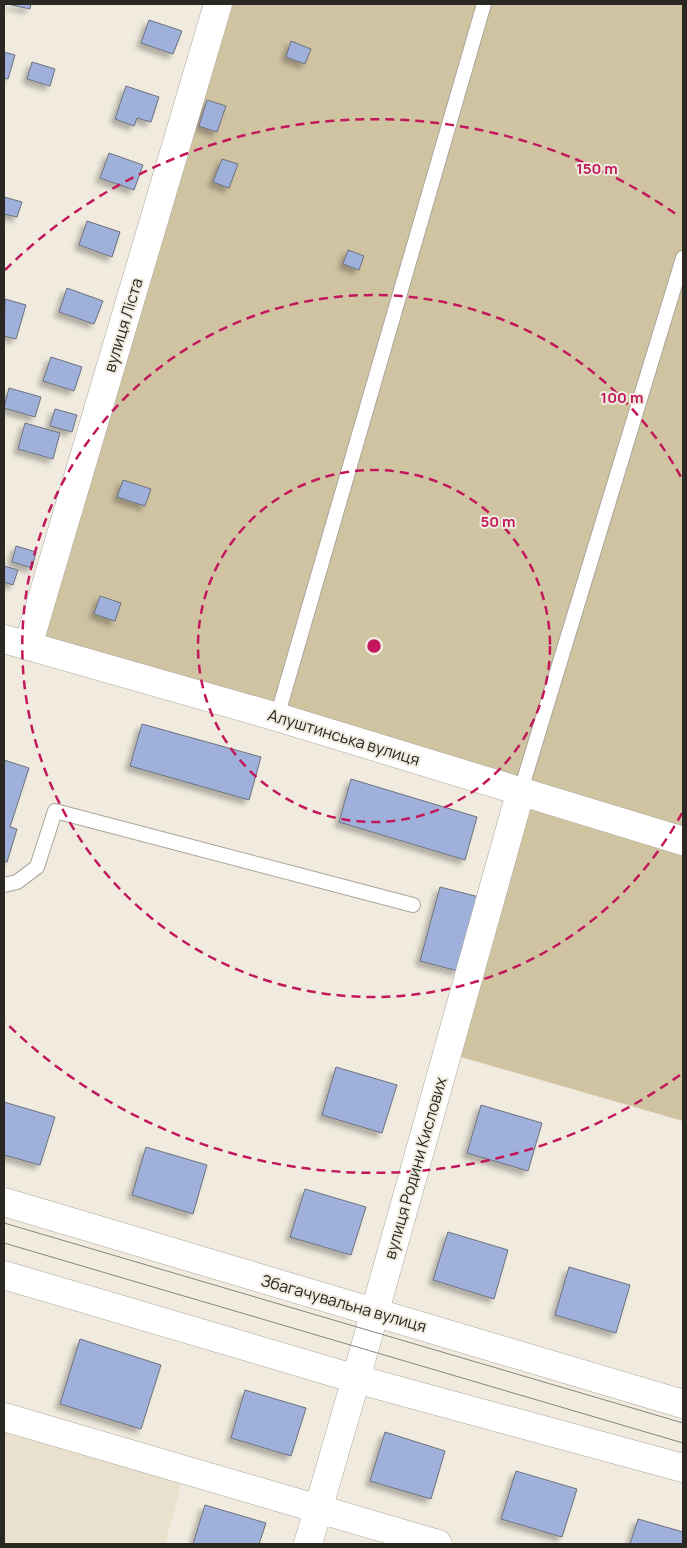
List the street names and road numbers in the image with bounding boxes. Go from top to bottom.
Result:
street label: вулиця Ліста [98,275,148,375]
street label: Алуштинська вулиця [265,703,423,771]
street label: вулиця Родини Кислових [378,1074,452,1262]
street label: Збагачувальна вулиця [259,1269,429,1337]

